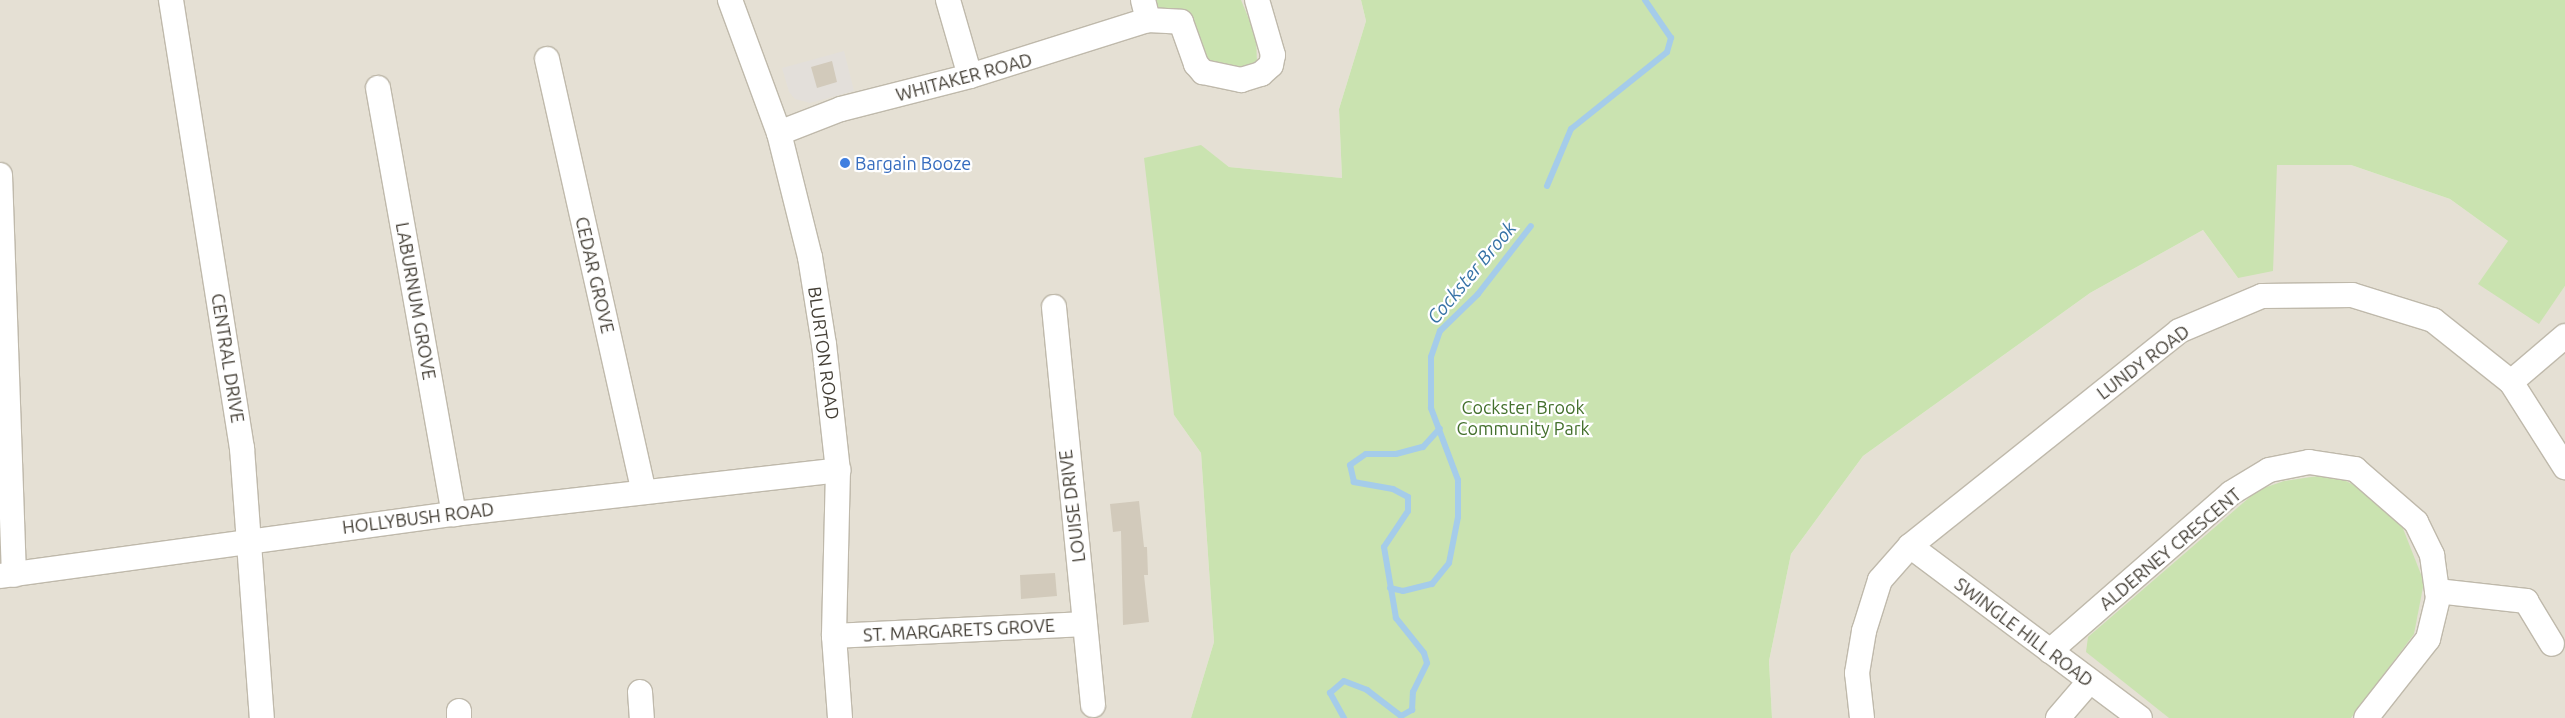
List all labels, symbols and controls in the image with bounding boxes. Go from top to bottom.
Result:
street label: WHITAKER ROAD [893,48,1035,106]
place label: Bargain Booze [855,152,971,174]
marker: Bargain Booze [839,157,851,169]
street label: CEDAR GROVE [571,215,619,335]
water label: Cockster Brook [1423,217,1521,329]
street label: LABURNUM GROVE [392,221,440,381]
street label: BLURTON ROAD [804,285,844,421]
street label: CENTRAL DRIVE [207,292,249,424]
street label: LUNDY ROAD [2092,320,2194,404]
park label: Cockster Brook Community Park [1456,397,1590,439]
street label: LOUISE DRIVE [1054,449,1090,563]
street label: ALDERNEY CRESCENT [2095,483,2245,615]
street label: HOLLYBUSH ROAD [341,498,495,538]
street label: SWINGLE HILL ROAD [1950,573,2098,691]
street label: ST. MARGARETS GROVE [862,614,1056,646]

